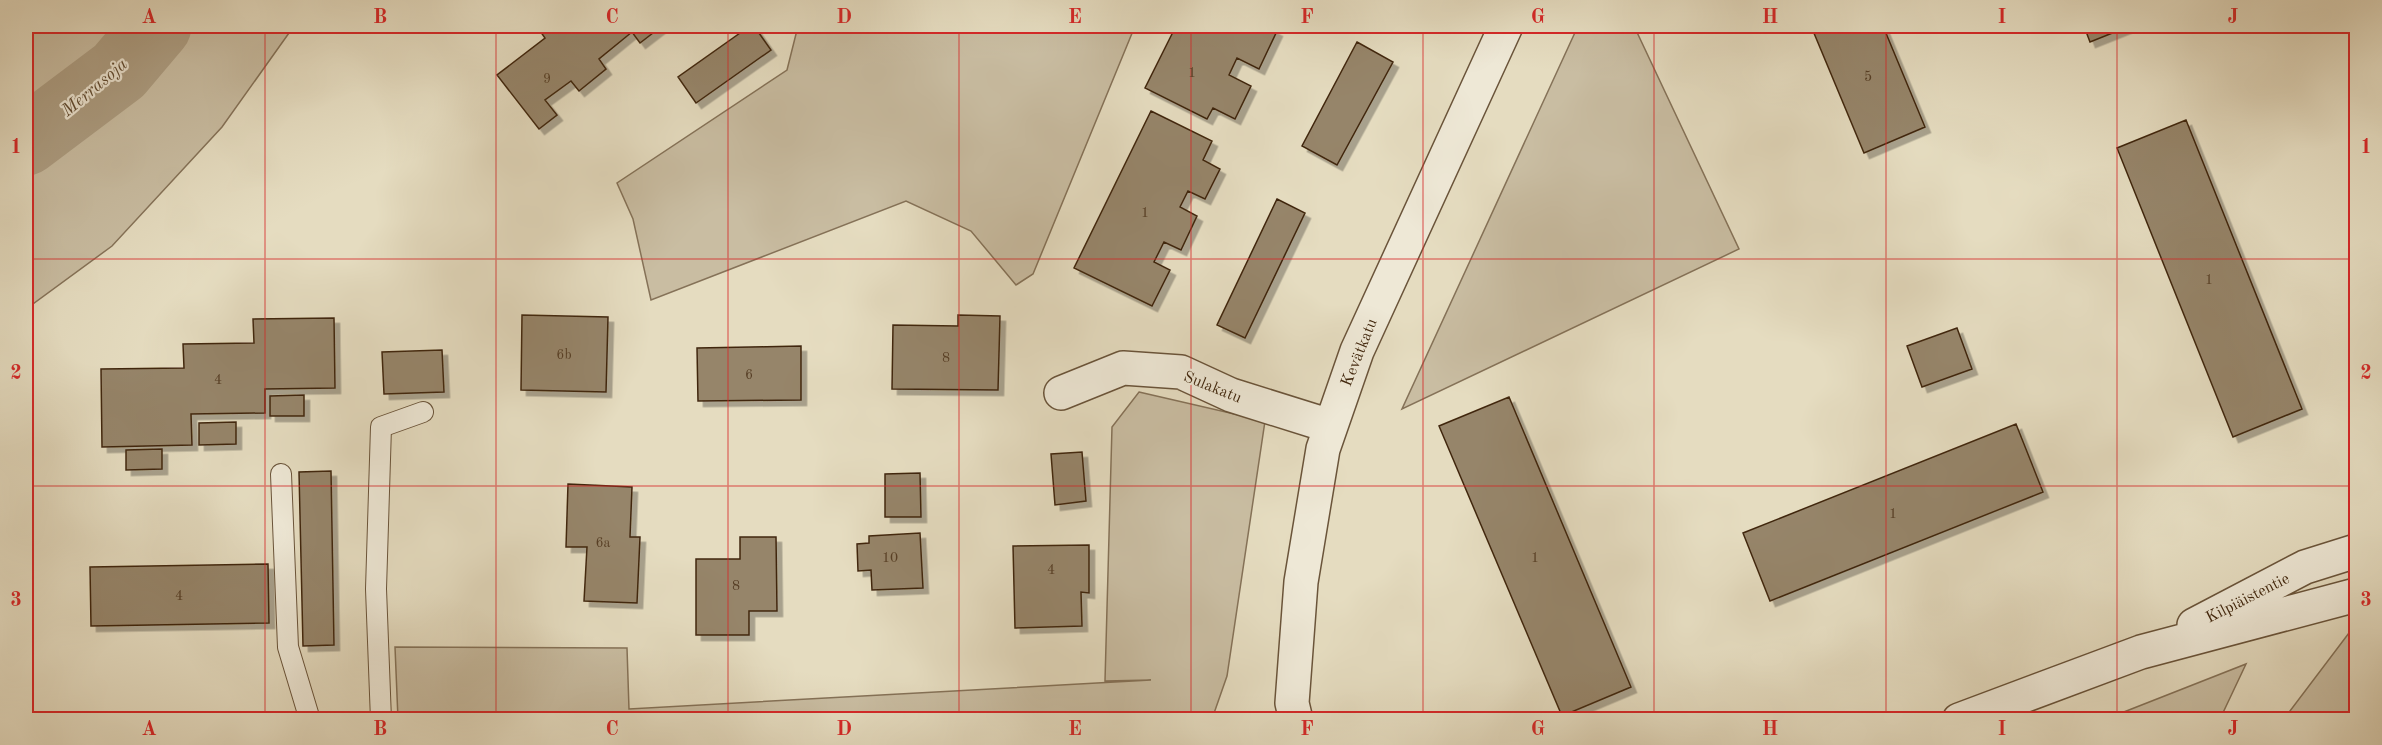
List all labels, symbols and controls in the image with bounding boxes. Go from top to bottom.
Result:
text: A [141,8,157,28]
text: B [373,8,387,28]
text: C [605,8,619,28]
text: D [836,8,852,28]
text: E [1068,8,1082,28]
text: F [1300,8,1314,28]
text: G [1531,8,1545,28]
text: H [1762,8,1778,28]
text: I [1998,8,2006,28]
text: J [2228,8,2239,28]
water label: Merrasoja [57,55,131,121]
house number: 1 [1188,66,1196,80]
house number: 5 [1864,70,1872,84]
house number: 9 [543,72,551,86]
text: 1 [10,138,22,158]
text: 1 [2360,138,2372,158]
house number: 1 [1141,206,1149,220]
house number: 1 [2205,273,2213,287]
street label: Kevätkatu [1339,316,1381,389]
house number: 6b [556,348,572,362]
house number: 8 [942,351,950,365]
text: 2 [10,364,22,384]
text: 2 [2360,364,2372,384]
house number: 6 [745,368,753,382]
street label: Sulakatu [1181,369,1244,407]
house number: 4 [214,373,222,387]
house number: 1 [1889,507,1897,521]
house number: 6a [595,536,611,550]
house number: 10 [882,551,898,565]
house number: 1 [1531,551,1539,565]
house number: 4 [1047,563,1055,577]
street label: Kilpiäistentie [2204,571,2292,627]
house number: 8 [732,579,740,593]
house number: 4 [175,589,183,603]
text: 3 [10,591,22,611]
text: 3 [2360,591,2372,611]
text: A [141,720,157,740]
text: B [373,720,387,740]
text: C [605,720,619,740]
text: D [836,720,852,740]
text: E [1068,720,1082,740]
text: F [1300,720,1314,740]
text: G [1531,720,1545,740]
text: H [1762,720,1778,740]
text: I [1998,720,2006,740]
text: J [2228,720,2239,740]

